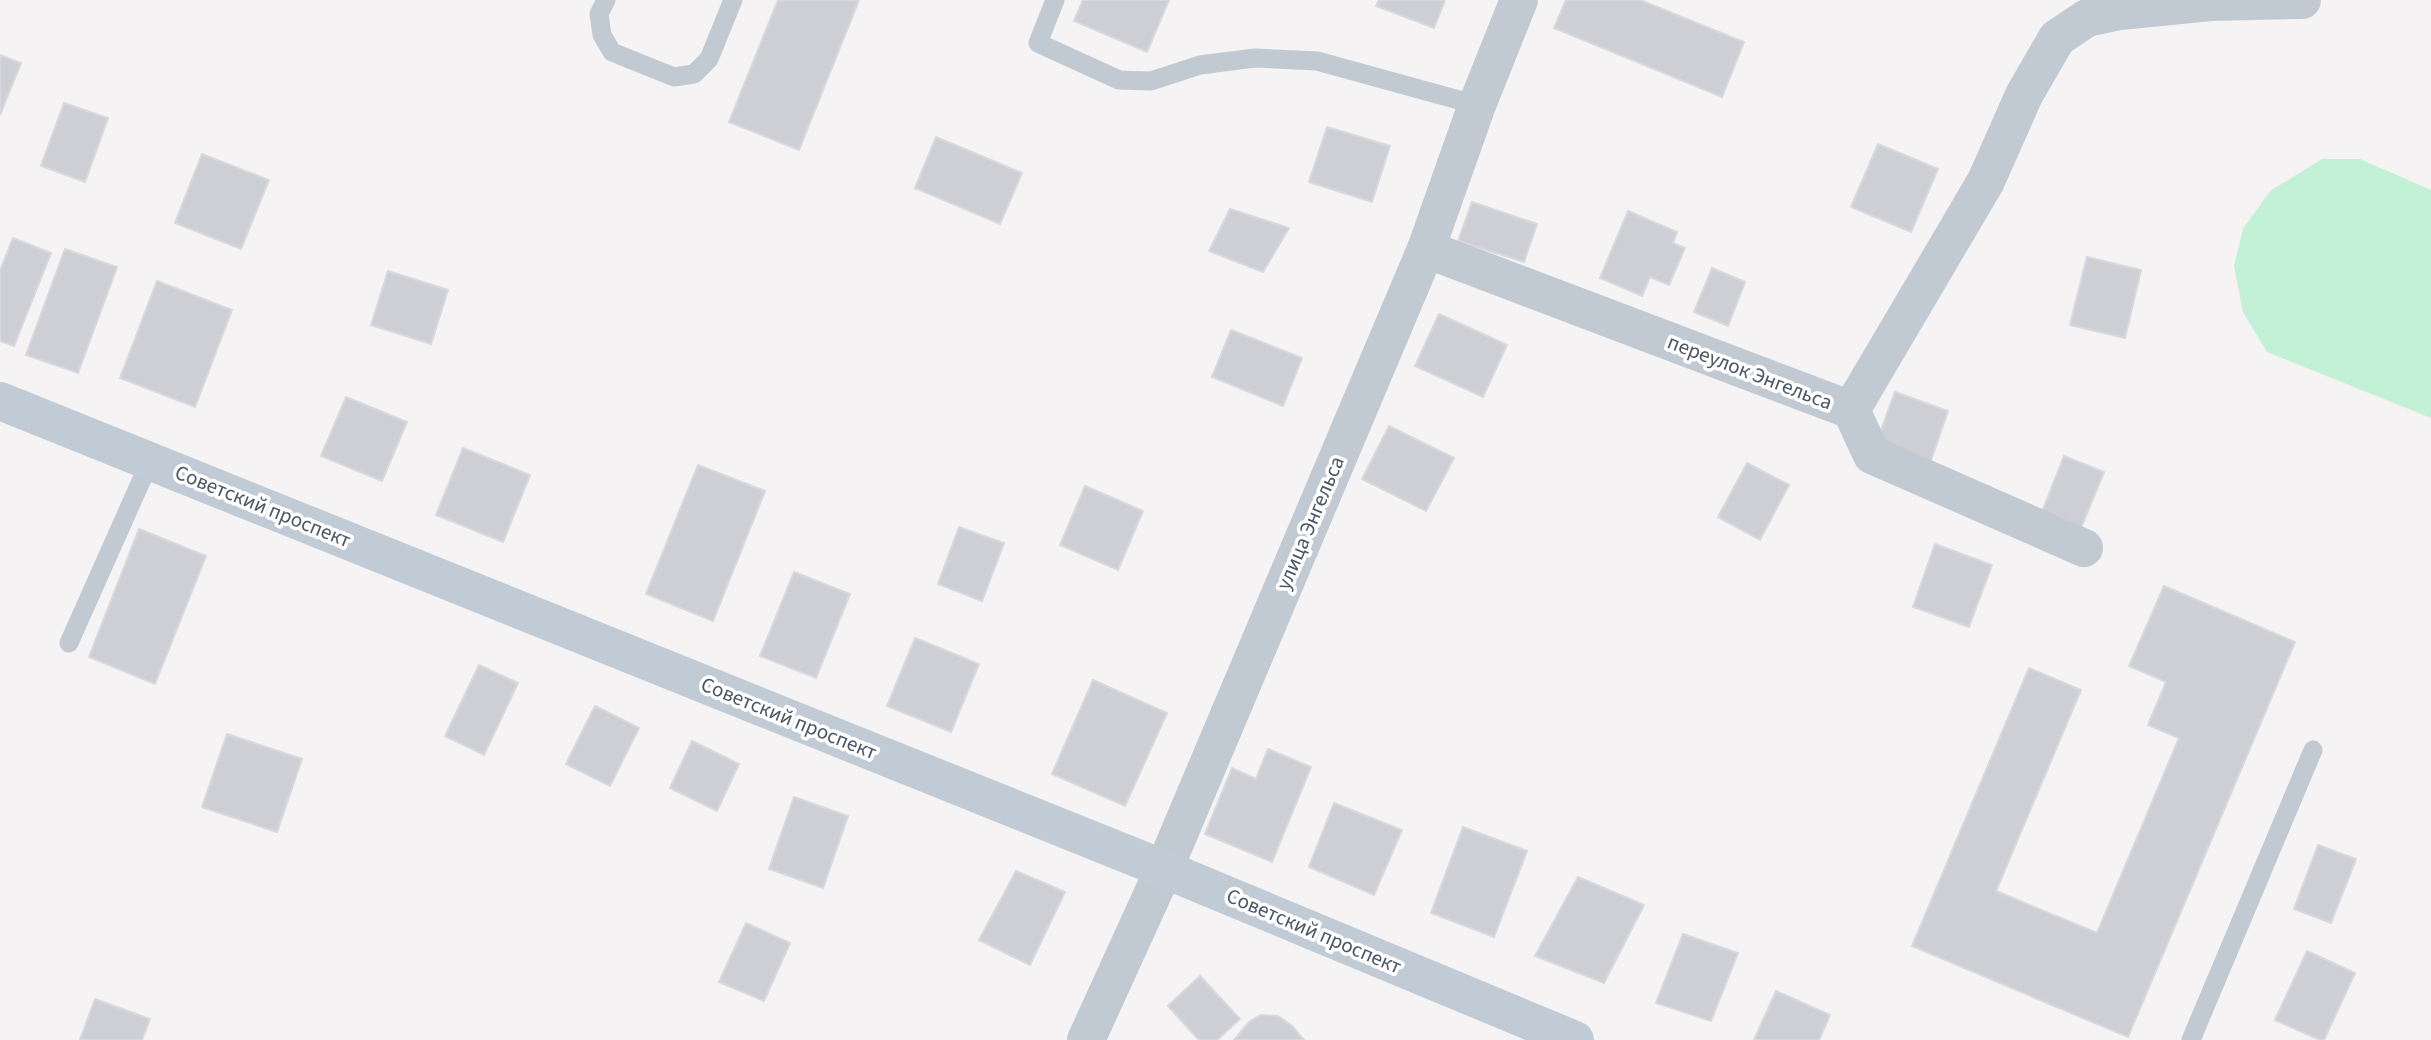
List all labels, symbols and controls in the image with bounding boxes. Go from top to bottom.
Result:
street label: переулок Энгельса [1663,327,1837,417]
street label: улица Энгельса [1268,452,1352,594]
street label: Советский проспект [170,457,356,555]
street label: Советский проспект [696,669,882,767]
street label: Советский проспект [1222,881,1406,982]

